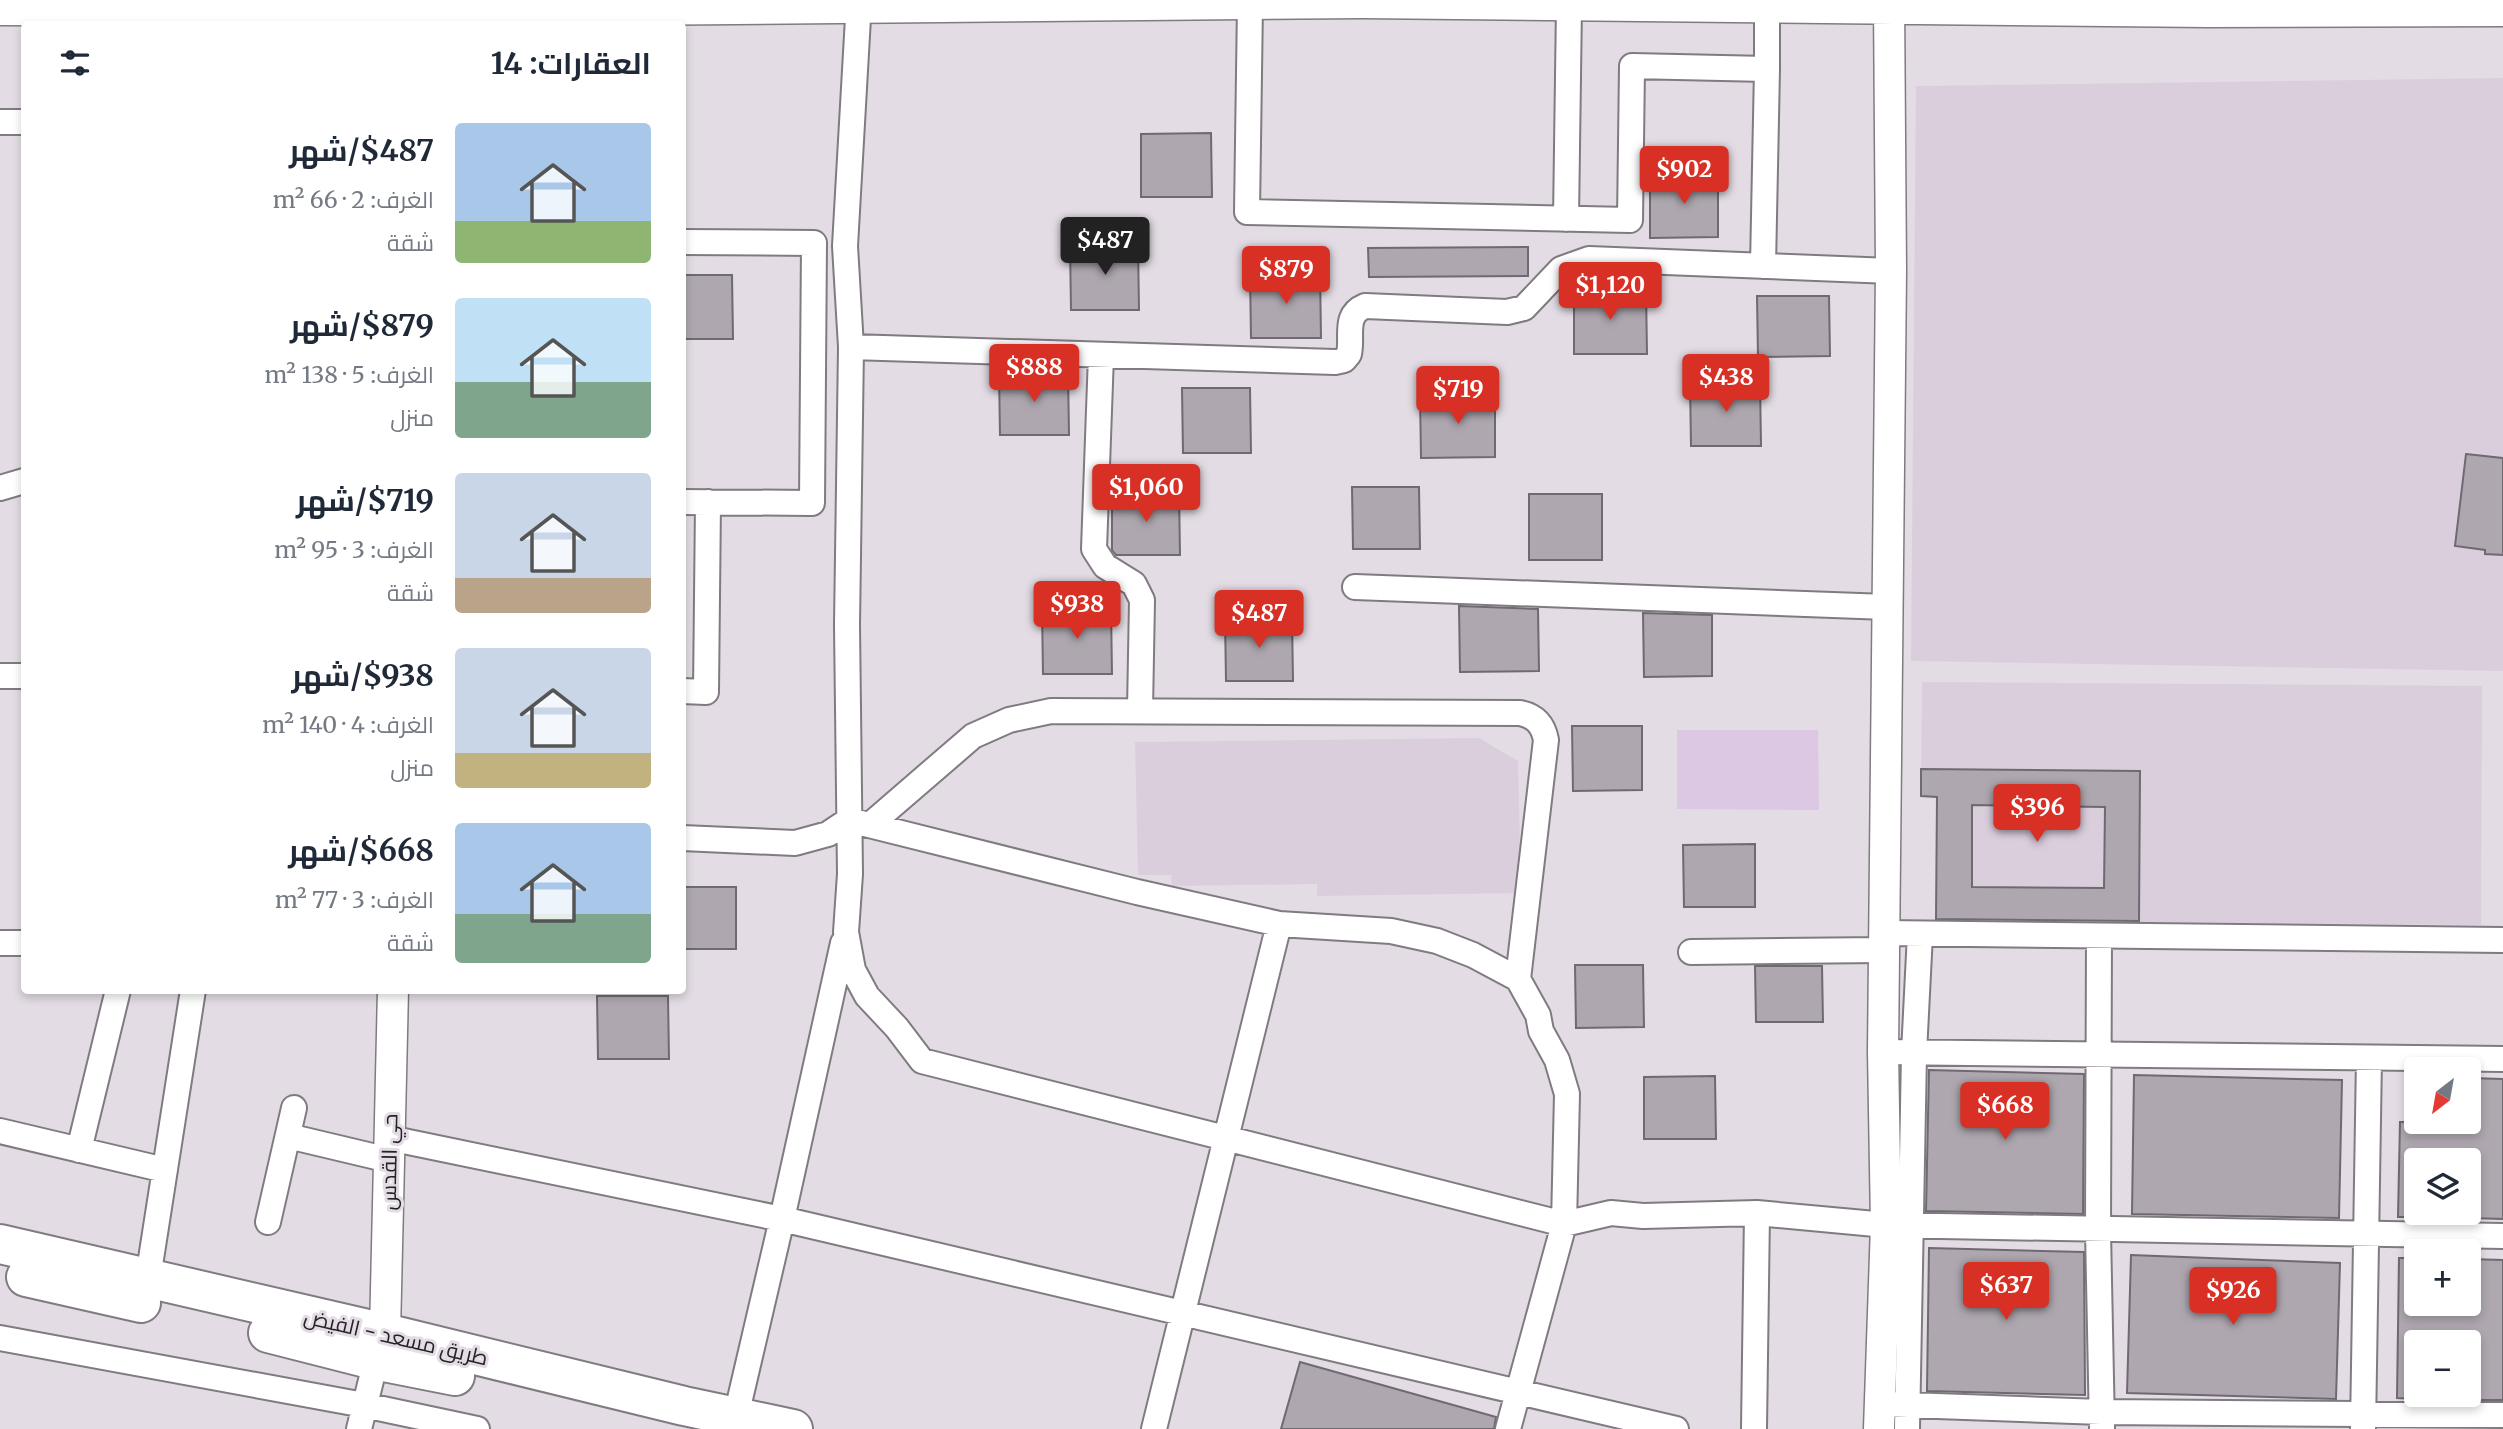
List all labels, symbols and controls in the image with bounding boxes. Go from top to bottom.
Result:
icon: filters [56,44,94,82]
text: العقارات: 14 [491,44,651,82]
text: $487/شهر [289,131,434,169]
pin: $902 [1643,146,1725,206]
icon: home [511,151,595,235]
text: $902 [1656,154,1712,183]
text: الغرف: 2 · 66 m² [273,185,434,214]
pin: $487 [1064,218,1146,277]
text: $487 [1077,225,1133,254]
text: شقة [387,228,434,257]
pin: $879 [1245,246,1327,306]
text: $879 [1258,254,1314,283]
pin: $1,120 [1553,262,1667,322]
text: $1,120 [1575,270,1645,299]
text: $879/شهر [290,306,434,344]
icon: home [511,326,595,410]
pin: $888 [993,344,1075,404]
text: $888 [1005,352,1063,381]
pin: $438 [1685,354,1767,414]
text: الغرف: 5 · 138 m² [264,360,434,389]
text: $438 [1698,362,1754,391]
pin: $719 [1417,366,1499,426]
text: $719 [1432,374,1484,403]
text: منزل [390,403,434,432]
pin: $1,060 [1089,464,1203,524]
text: $1,060 [1108,472,1184,501]
text: $719/شهر [296,481,434,519]
icon: home [511,501,595,585]
text: الغرف: 3 · 95 m² [274,535,434,564]
text: شقة [387,578,434,607]
pin: $938 [1036,582,1118,641]
text: $938 [1050,589,1104,618]
pin: $487 [1218,590,1300,650]
text: $487 [1231,598,1287,627]
text: $938/شهر [292,656,434,694]
icon: home [511,676,595,760]
text: الغرف: 4 · 140 m² [262,710,434,739]
text: منزل [390,753,434,782]
pin: $396 [1996,784,2078,844]
text: $396 [2009,792,2065,821]
text: $668/شهر [288,831,434,869]
icon: home [511,851,595,935]
text: الغرف: 3 · 77 m² [275,885,434,914]
text: شقة [387,928,434,957]
north arrow [2404,1057,2482,1134]
map controls [2404,1057,2481,1407]
pin: $668 [1964,1082,2046,1142]
text: $668 [1976,1090,2034,1119]
street label: حي القدس [375,1113,406,1211]
button: layers [2404,1148,2481,1225]
button: + [2404,1239,2481,1316]
pin: $637 [1965,1262,2047,1322]
pin: $926 [2192,1268,2274,1327]
text: $637 [1979,1270,2033,1299]
text: $926 [2205,1275,2261,1304]
street label: طريق مسعد - الفيض [301,1303,491,1371]
button: − [2404,1330,2481,1407]

